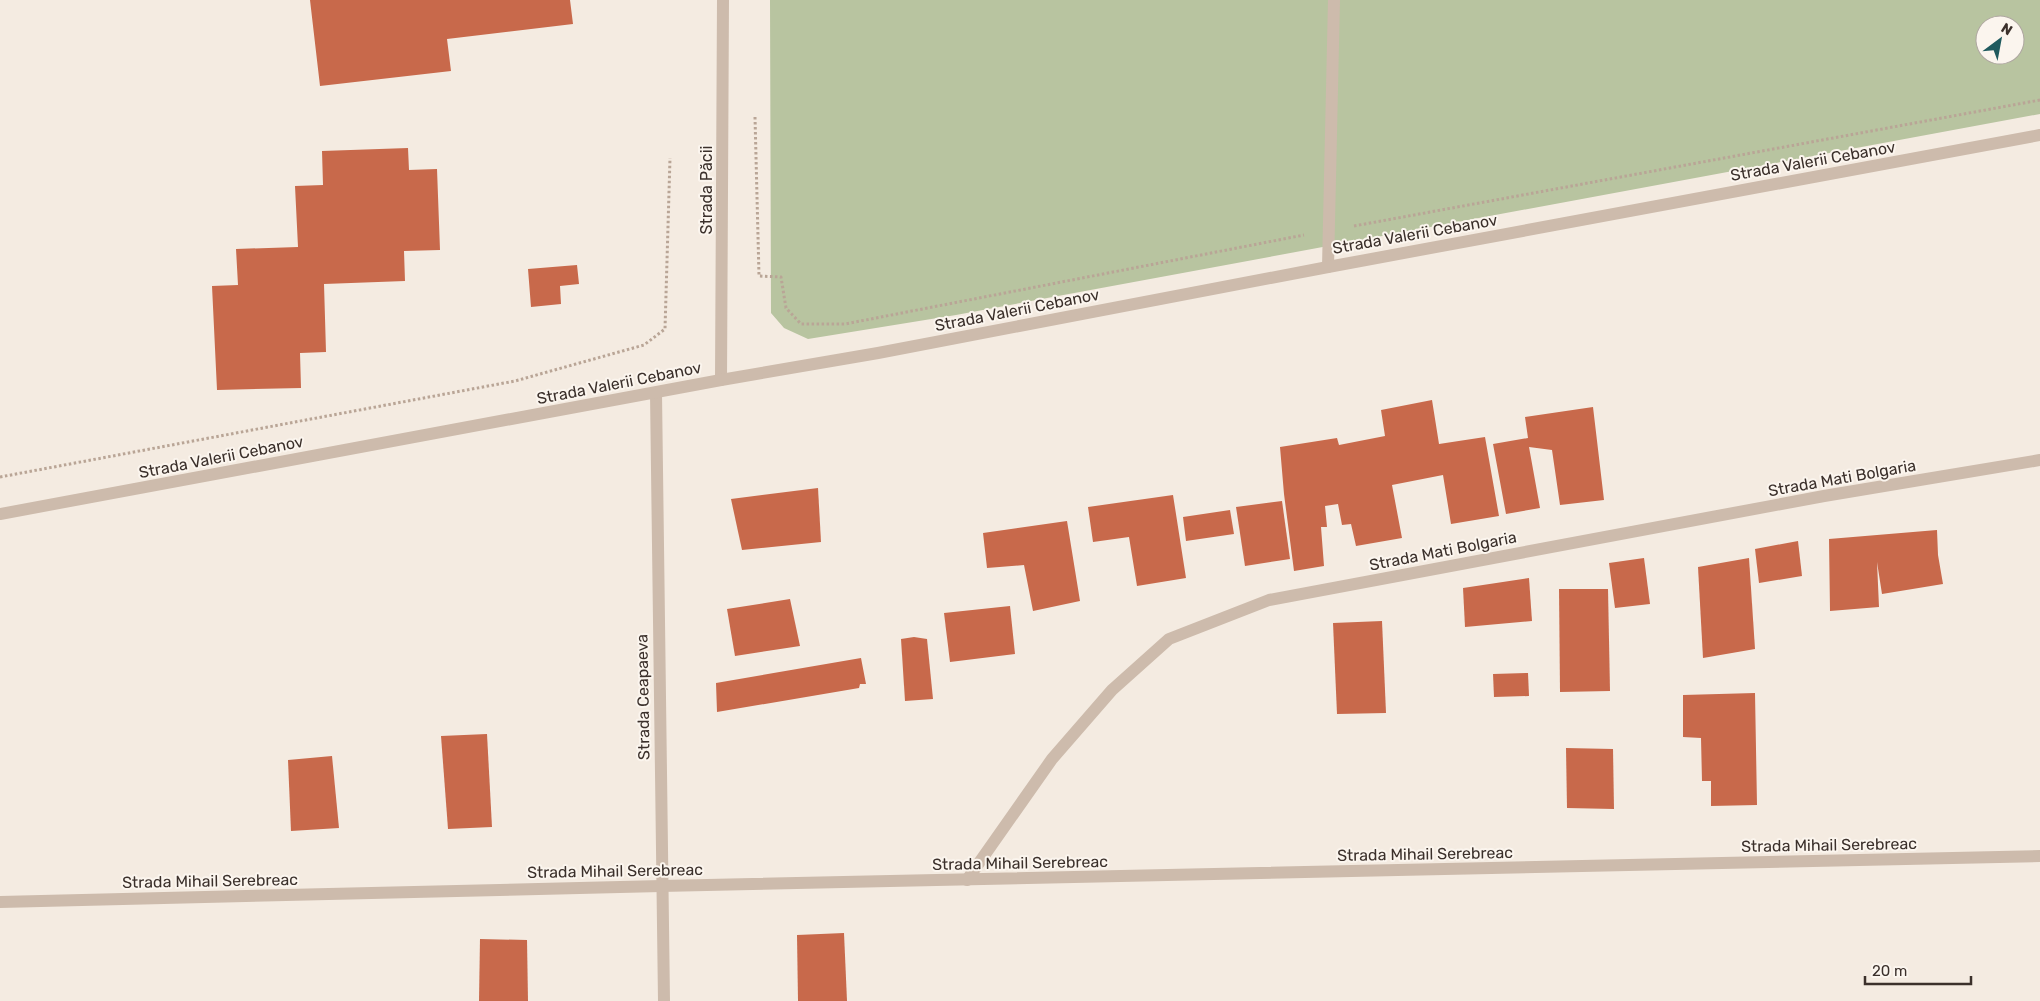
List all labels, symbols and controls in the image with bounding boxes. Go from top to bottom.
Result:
north arrow [1975,15,2025,65]
text: N [1998,20,2015,39]
street label: Strada Valerii Cebanov [1729,137,1897,185]
street label: Strada Păcii [697,146,716,234]
street label: Strada Valerii Cebanov [1331,210,1499,258]
street label: Strada Valerii Cebanov [933,285,1101,335]
street label: Strada Valerii Cebanov [535,358,703,408]
street label: Strada Valerii Cebanov [137,432,305,482]
street label: Strada Mati Bolgaria [1767,456,1917,500]
street label: Strada Mati Bolgaria [1368,527,1518,575]
street label: Strada Ceapaeva [632,634,654,760]
street label: Strada Mihail Serebreac [1741,834,1917,856]
street label: Strada Mihail Serebreac [1337,843,1513,865]
street label: Strada Mihail Serebreac [932,852,1108,874]
street label: Strada Mihail Serebreac [527,860,703,882]
street label: Strada Mihail Serebreac [122,870,298,892]
scale bar [1865,954,1971,986]
text: 20 m [1872,962,1907,980]

